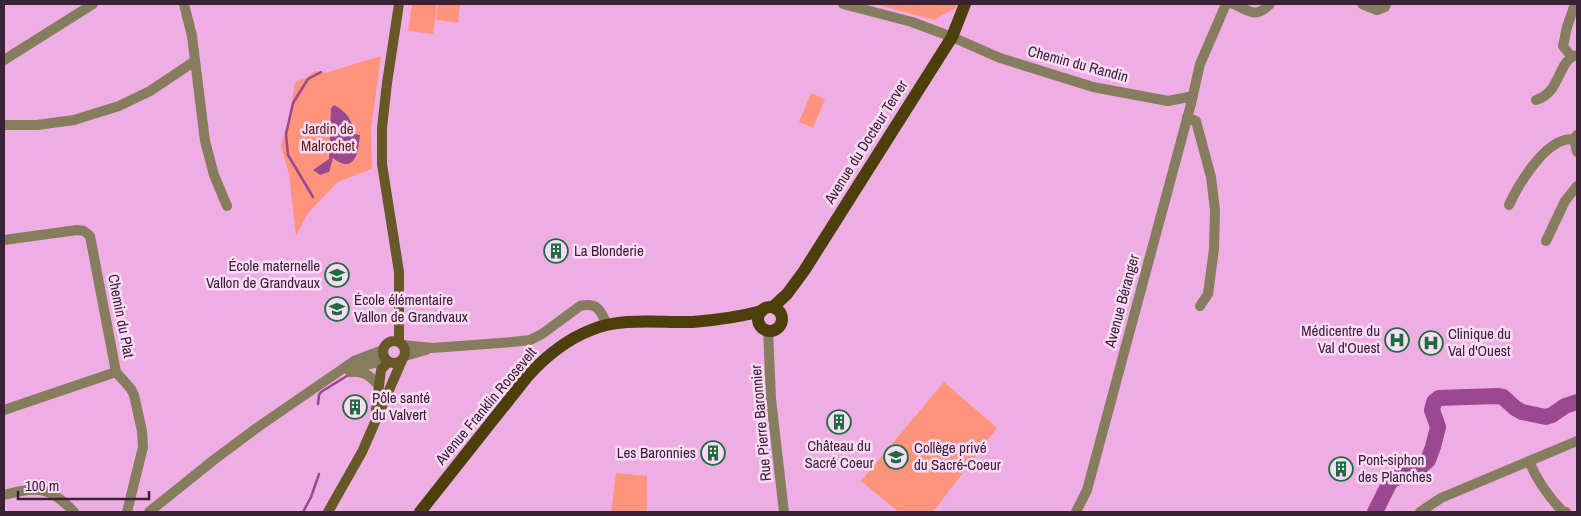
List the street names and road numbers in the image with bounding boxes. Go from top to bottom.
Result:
street label: Chemin du Randin [1026,40,1131,87]
street label: Avenue du Docteur Terver [818,76,912,209]
street label: Avenue Béranger [1099,252,1144,351]
street label: Chemin du Plat [103,272,140,360]
street label: Avenue Franklin Roosevelt [430,342,541,470]
street label: Rue Pierre Baronnier [745,364,776,482]

